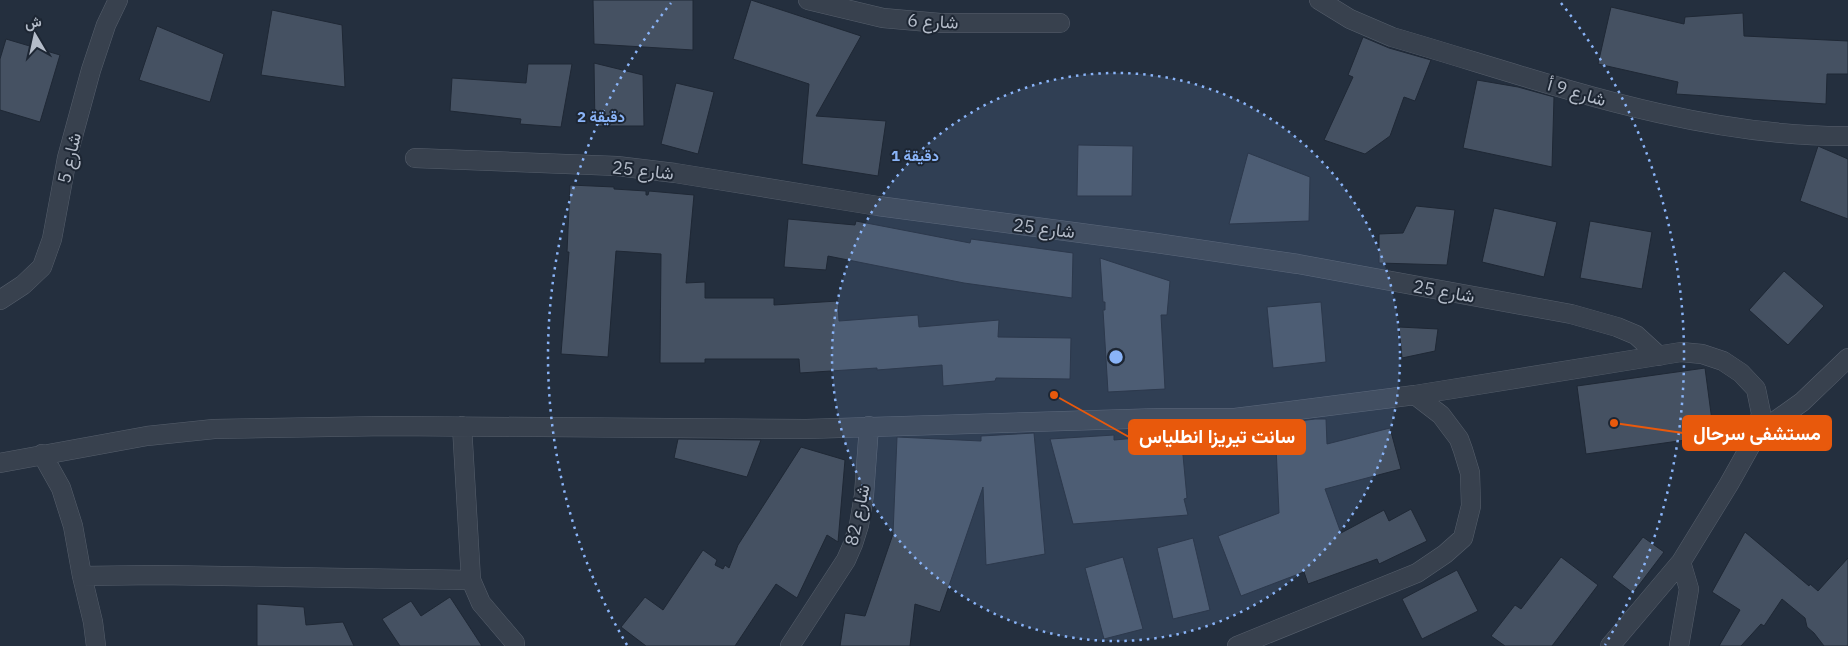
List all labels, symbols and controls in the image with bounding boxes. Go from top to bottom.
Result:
street label: شارع 6 [907,8,959,35]
north arrow [10,10,60,60]
text: ش [23,12,43,32]
street label: شارع 9 أ [1545,73,1609,112]
text: 2 دقيقة [577,107,625,126]
street label: شارع 5 [52,130,87,186]
text: 1 دقيقة [891,146,939,165]
street label: شارع 25 [611,155,675,186]
street label: شارع 25 [1012,213,1076,244]
street label: شارع 25 [1411,274,1477,309]
centre of rings [1107,348,1125,366]
callout: مستشفى سرحال [1683,416,1831,450]
callout: سانت تيريزا انطلياس [1129,420,1305,454]
text: مستشفى سرحال [1693,421,1821,446]
text: سانت تيريزا انطلياس [1139,424,1295,449]
street label: شارع 82 [839,482,876,548]

